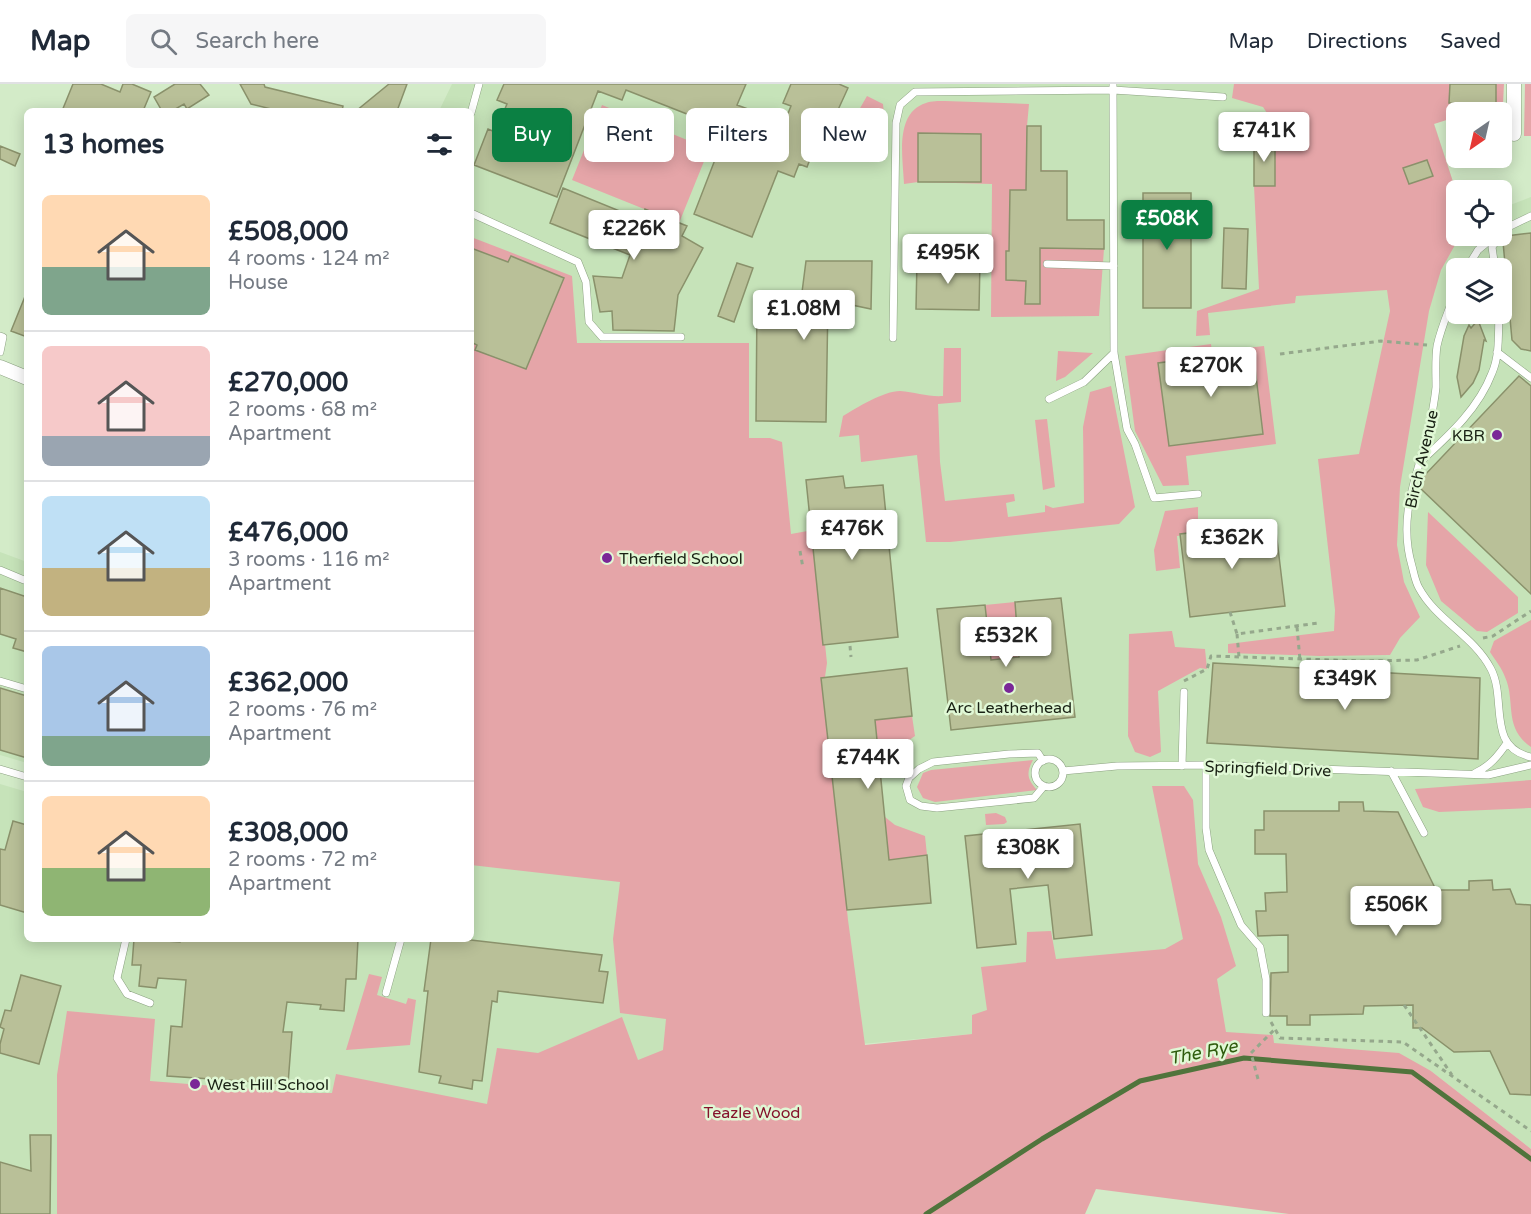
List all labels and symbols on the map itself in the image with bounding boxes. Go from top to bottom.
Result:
north arrow [1446,102,1512,168]
pin: £741K [1222,112,1306,163]
pin: £508K [1125,200,1209,251]
pin: £226K [592,210,676,261]
pin: £495K [906,234,990,285]
pin: £1.08M [755,290,853,341]
pin: £270K [1169,347,1253,398]
street label: Birch Avenue [1401,408,1443,510]
place label: KBR [1452,426,1485,446]
marker: KBR [1490,428,1504,442]
pin: £476K [810,510,894,561]
pin: £362K [1190,519,1274,570]
place label: Therfield School [619,549,743,569]
marker: Therfield School [600,551,614,565]
pin: £532K [964,617,1048,668]
pin: £349K [1303,660,1387,711]
marker: Arc Leatherhead [1002,681,1016,695]
place label: Arc Leatherhead [946,698,1072,718]
pin: £744K [826,739,910,790]
street label: Springfield Drive [1204,757,1332,781]
pin: £308K [986,829,1070,880]
pin: £506K [1354,886,1438,937]
water label: The Rye [1167,1034,1240,1069]
place label: West Hill School [207,1075,329,1095]
marker: West Hill School [188,1077,202,1091]
park label: Teazle Wood [704,1103,800,1123]

